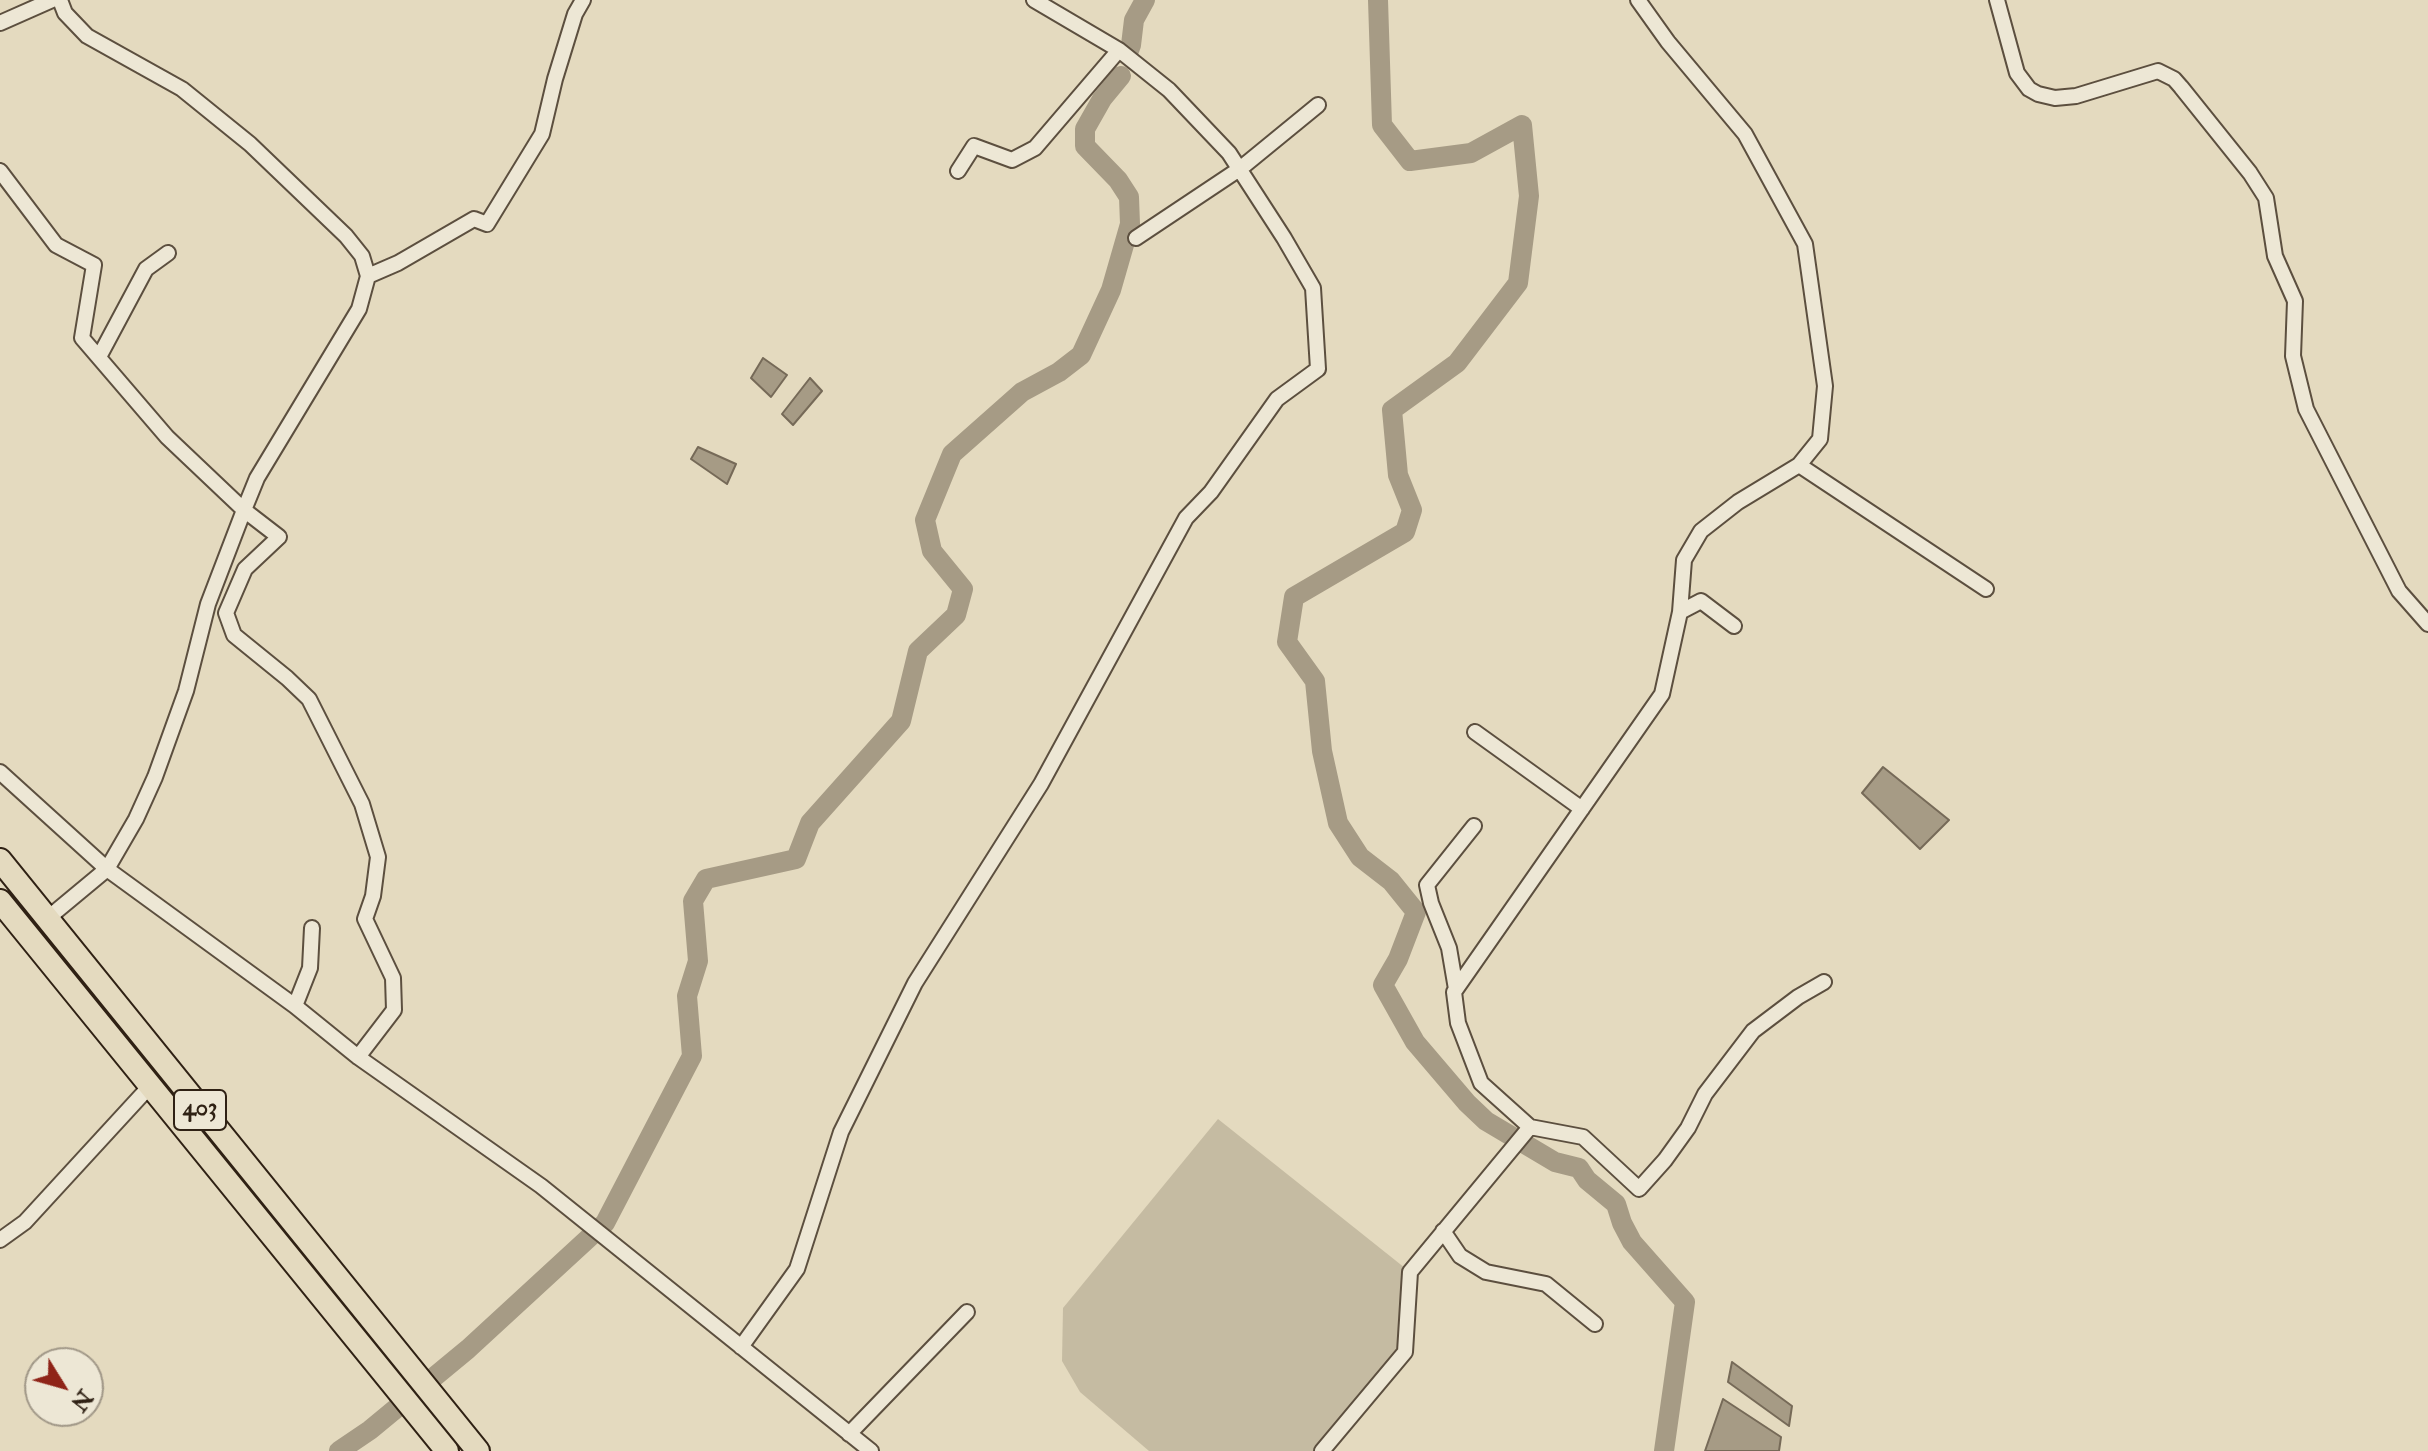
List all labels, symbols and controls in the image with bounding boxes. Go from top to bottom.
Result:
road number: 403 [174,1090,226,1130]
north arrow [24,1347,104,1427]
text: N [64,1384,99,1417]

